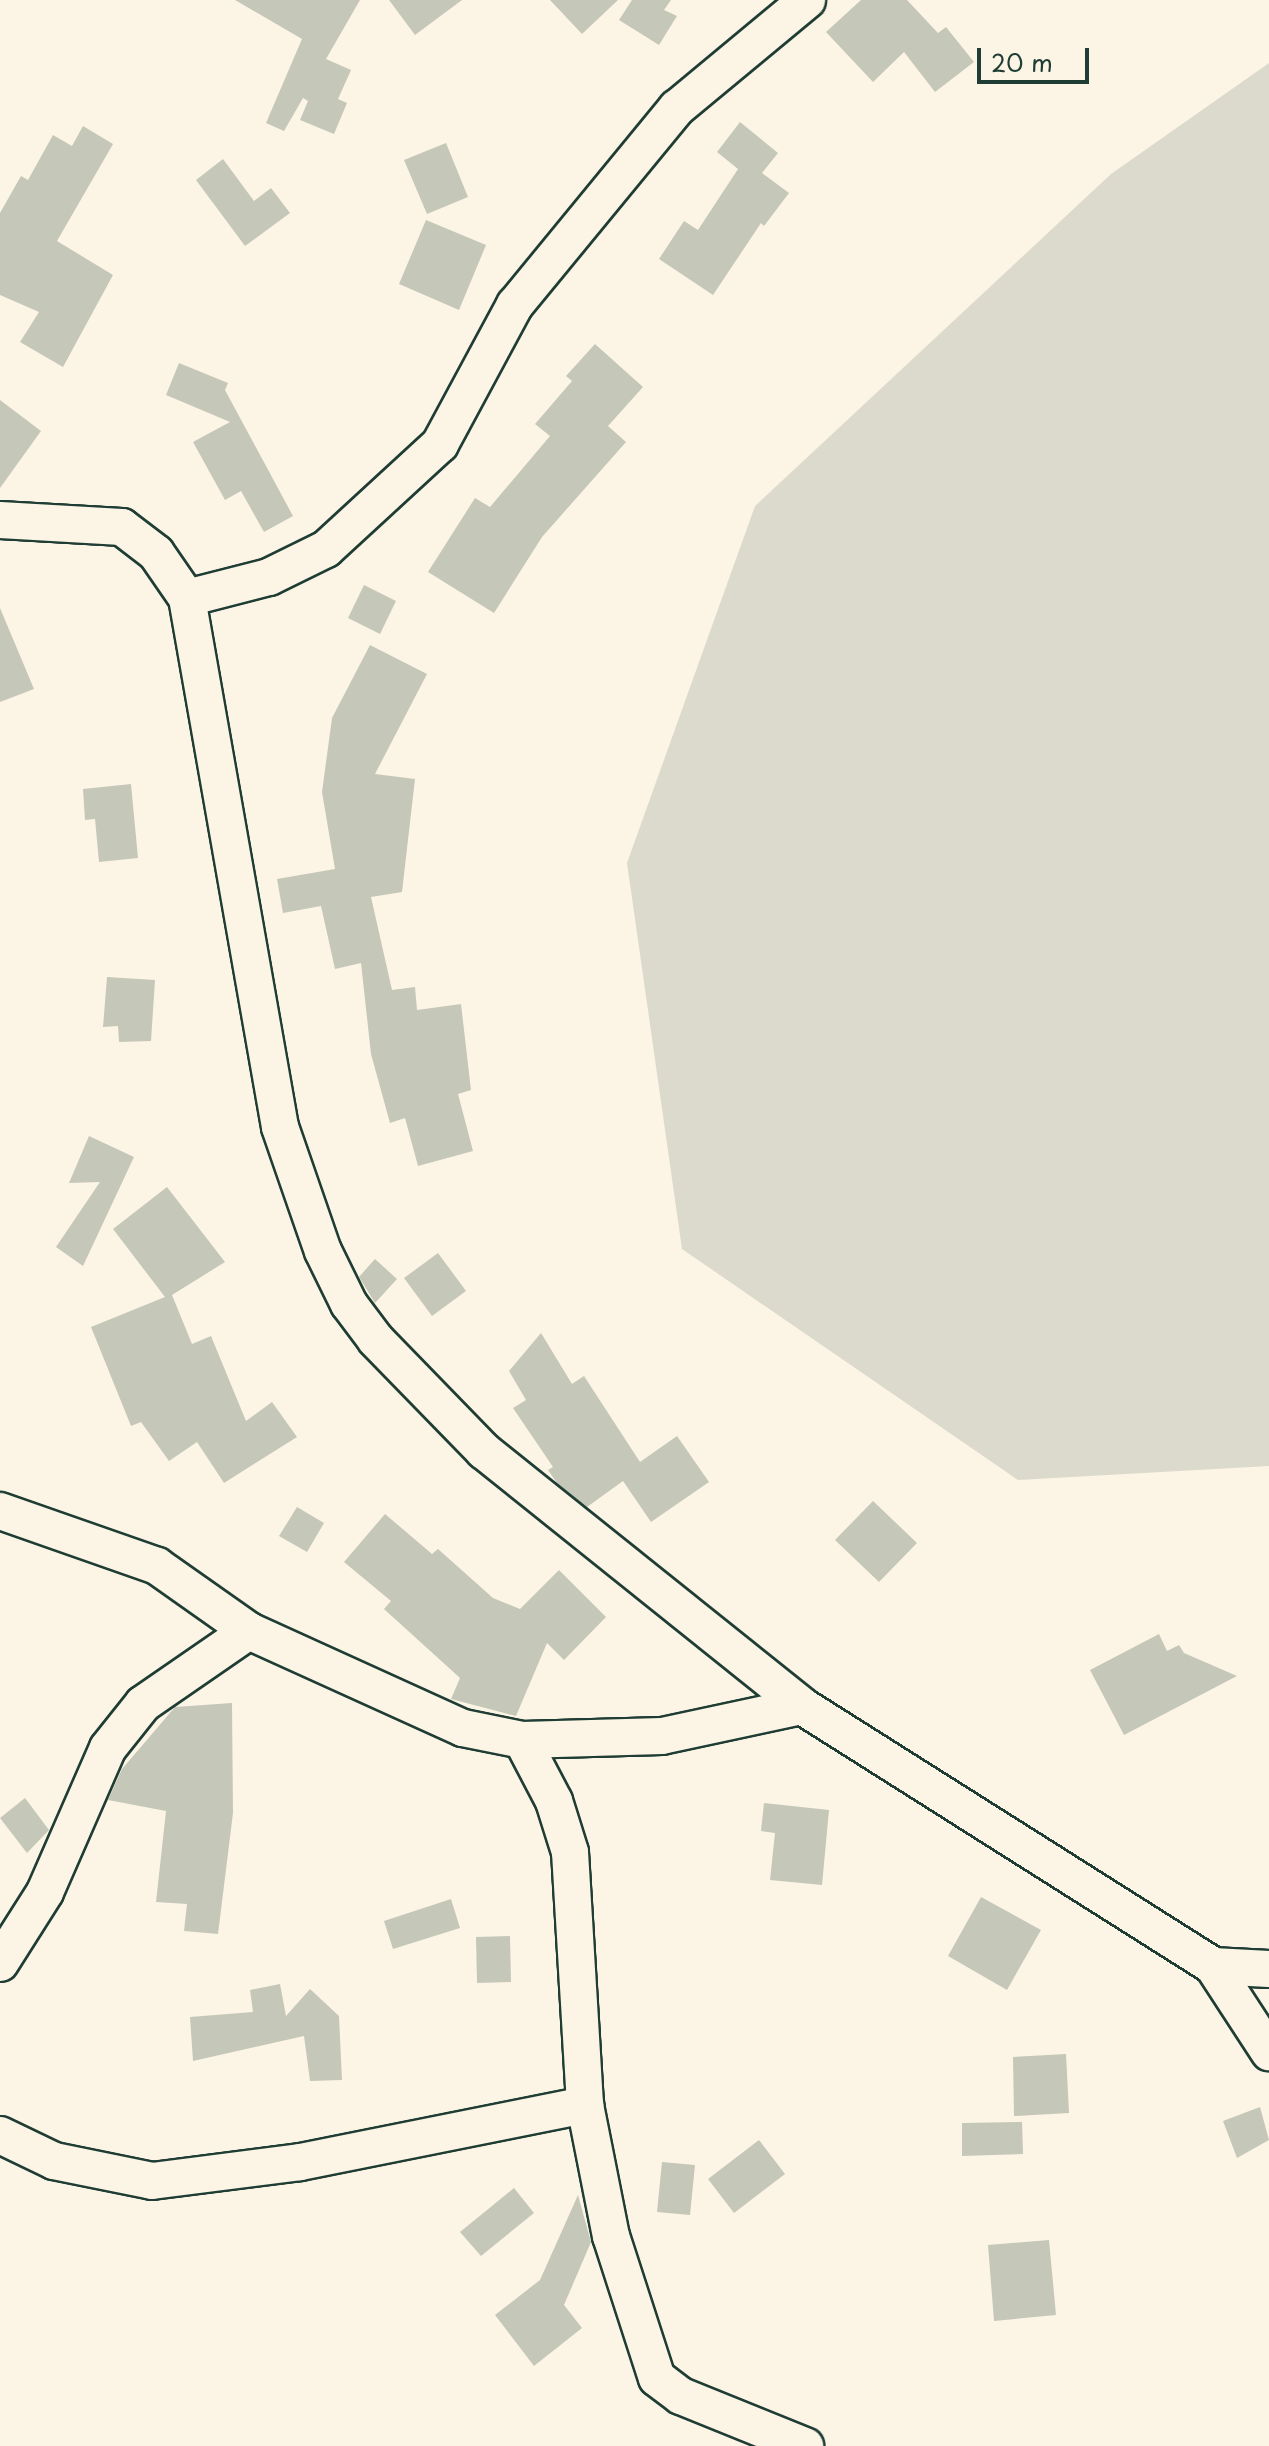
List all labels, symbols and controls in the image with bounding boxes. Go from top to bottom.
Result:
scale bar [981,32,1093,82]
text: 20 m [991,44,1053,80]

